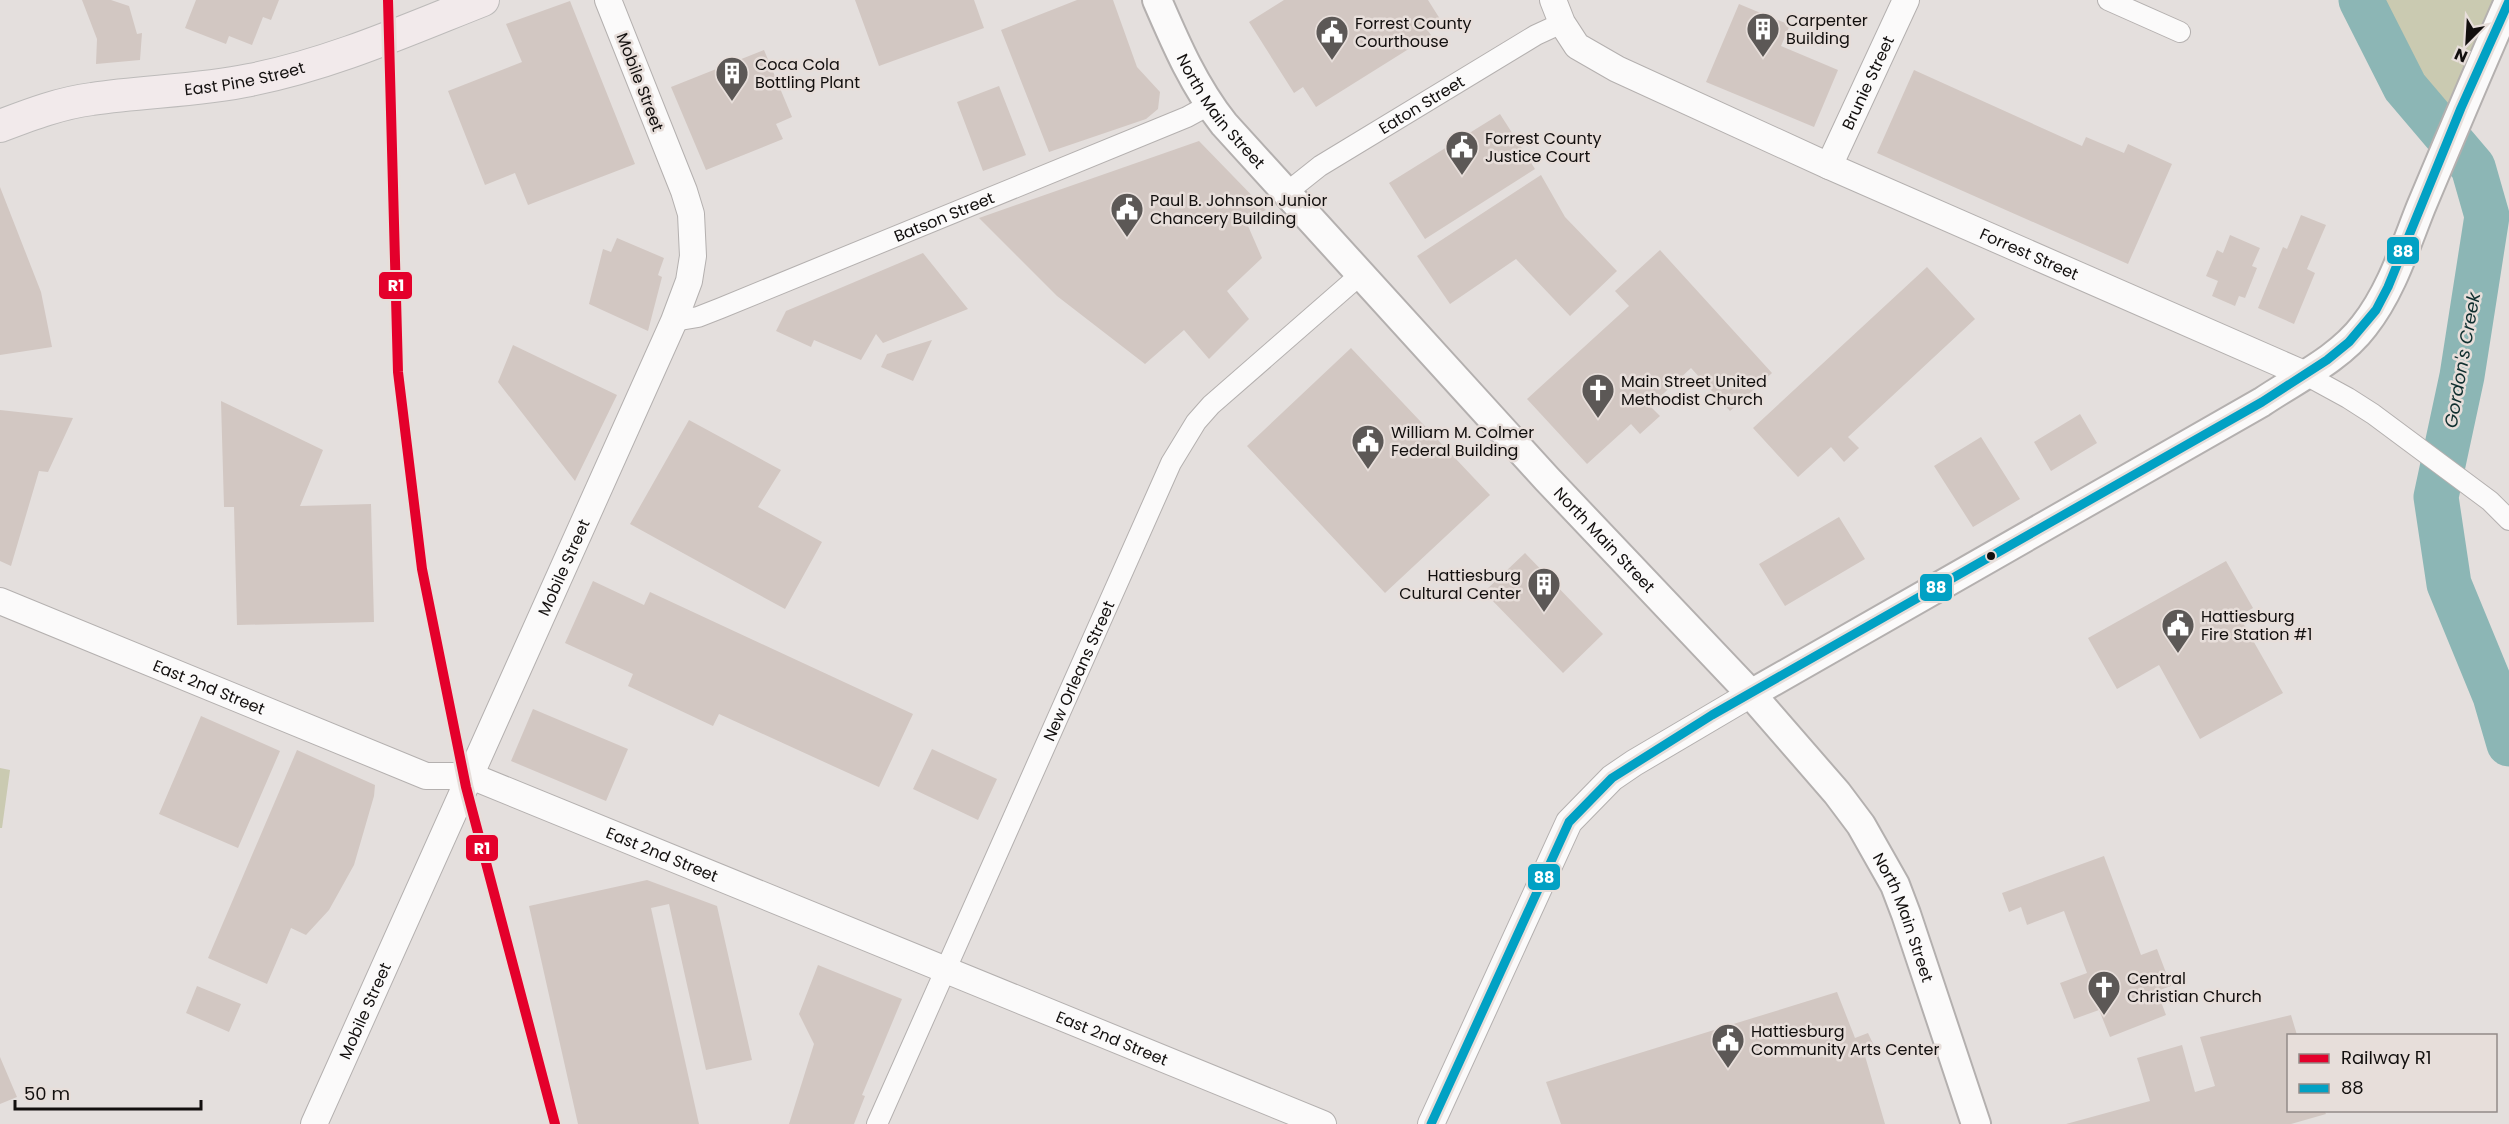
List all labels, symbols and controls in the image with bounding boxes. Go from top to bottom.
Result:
place label: Carpenter Building [1786,9,1868,50]
building icon: Carpenter Building [1745,11,1781,58]
place label: Forrest County Courthouse [1355,12,1472,53]
north arrow [2437,12,2497,72]
public building icon: Forrest County Courthouse [1314,14,1350,61]
street label: Mobile Street [611,29,669,135]
street label: Brunie Street [1836,32,1900,133]
text: N [2451,42,2471,68]
street label: North Main Street [1171,50,1271,174]
place label: Coca Cola Bottling Plant [755,53,860,94]
building icon: Coca Cola Bottling Plant [714,55,750,102]
street label: East Pine Street [183,56,307,101]
street label: Eaton Street [1374,70,1469,139]
place label: Forrest County Justice Court [1485,127,1602,168]
public building icon: Forrest County Justice Court [1444,129,1480,176]
street label: Batson Street [890,186,998,247]
place label: Paul B. Johnson Junior Chancery Building [1150,189,1327,230]
public building icon: Paul B. Johnson Junior Chancery Building [1109,191,1145,238]
street label: Forrest Street [1976,222,2082,285]
line badge: 88 [2386,236,2420,265]
text: 88 [2393,240,2413,263]
line badge: R1 [378,271,413,300]
text: R1 [388,274,404,297]
water label: Gordon's Creek [2438,290,2486,430]
place label: Main Street United Methodist Church [1621,370,1767,411]
church icon: Main Street United Methodist Church [1580,372,1616,419]
place label: William M. Colmer Federal Building [1391,421,1534,462]
public building icon: William M. Colmer Federal Building [1350,423,1386,470]
street label: North Main Street [1549,482,1660,598]
street label: Mobile Street [532,515,595,619]
unlabelled marker [1985,550,1997,562]
place label: Hattiesburg Cultural Center [1399,564,1521,605]
building icon: Hattiesburg Cultural Center [1526,566,1562,613]
line badge: 88 [1919,573,1953,602]
text: 88 [1926,576,1946,599]
street label: New Orleans Street [1037,597,1120,745]
place label: Hattiesburg Fire Station #1 [2201,605,2312,646]
public building icon: Hattiesburg Fire Station #1 [2160,607,2196,654]
street label: East 2nd Street [150,654,269,720]
street label: East 2nd Street [603,821,722,887]
line badge: R1 [465,834,499,862]
text: R1 [474,837,490,860]
street label: North Main Street [1867,848,1939,985]
line badge: 88 [1527,863,1561,891]
text: 88 [1534,866,1554,889]
street label: Mobile Street [333,959,397,1063]
place label: Central Christian Church [2127,967,2262,1008]
church icon: Central Christian Church [2086,969,2122,1016]
street label: East 2nd Street [1053,1005,1172,1071]
place label: Hattiesburg Community Arts Center [1751,1020,1940,1061]
public building icon: Hattiesburg Community Arts Center [1710,1022,1746,1069]
legend [2287,1034,2497,1112]
text: Railway R1 [2341,1045,2432,1070]
scale bar [15,1073,201,1111]
text: 88 [2341,1075,2364,1100]
text: 50 m [24,1081,70,1106]

